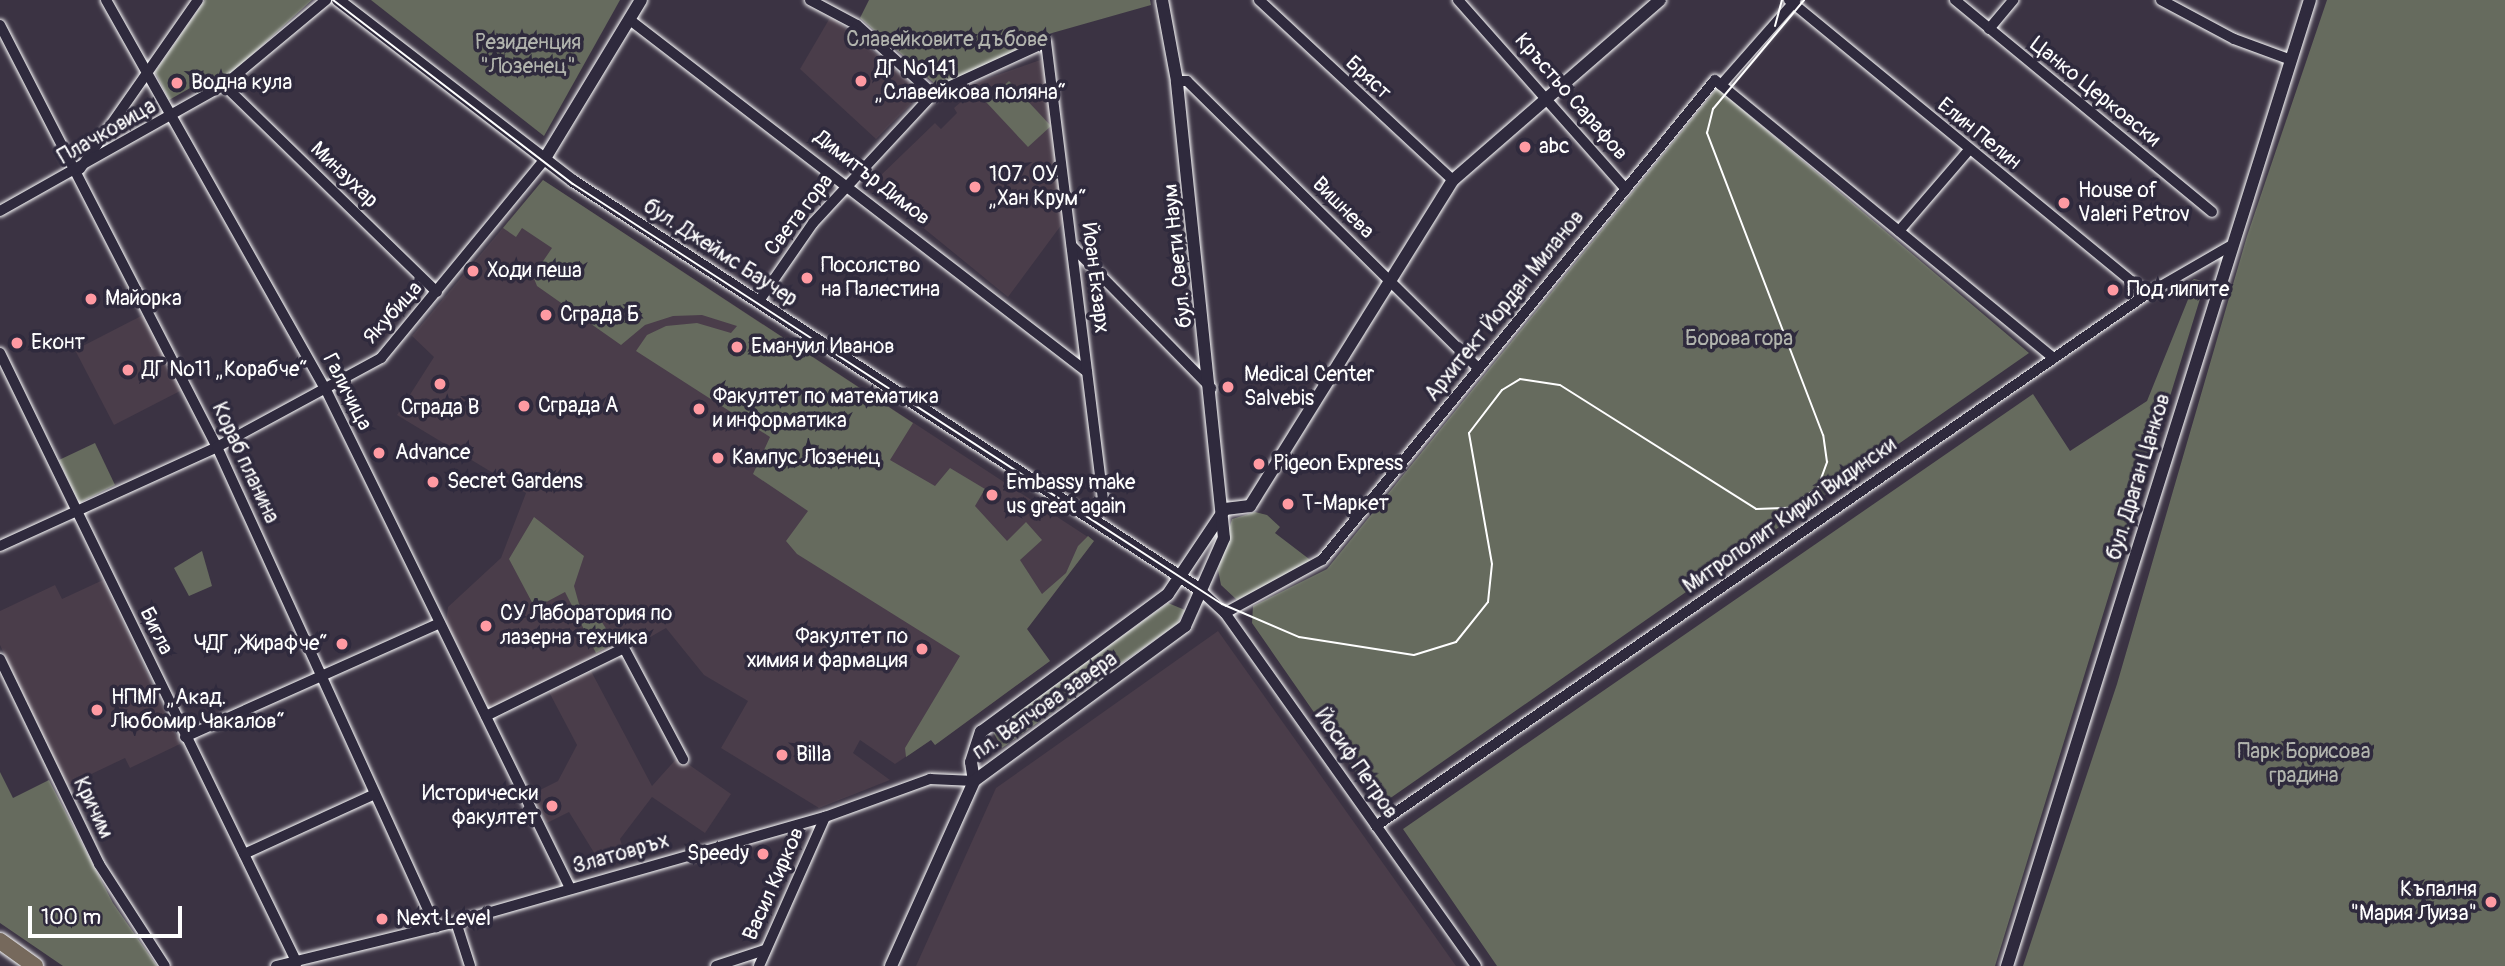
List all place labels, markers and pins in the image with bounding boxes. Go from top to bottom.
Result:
place label: ДГ №141 „Славейкова поляна“ [875,56,1066,106]
place label: Водна кула [191,70,292,96]
marker: ДГ №141 „Славейкова поляна“ [853,73,869,89]
marker: Водна кула [169,75,185,91]
place label: abc [1539,134,1570,160]
marker: abc [1517,139,1533,155]
place label: 107. ОУ „Хан Крум“ [989,162,1087,212]
place label: House of Valeri Petrov [2078,178,2190,228]
marker: 107. ОУ „Хан Крум“ [967,179,983,195]
marker: House of Valeri Petrov [2056,195,2072,211]
place label: Посолство на Палестина [821,253,940,303]
place label: Ходи пеша [487,258,582,284]
marker: Ходи пеша [465,263,481,279]
marker: Посолство на Палестина [799,270,815,286]
place label: Под липите [2127,277,2229,303]
marker: Под липите [2105,282,2121,298]
place label: Майорка [105,286,182,312]
marker: Майорка [83,291,99,307]
place label: Сграда Б [560,302,639,328]
marker: Сграда Б [538,307,554,323]
place label: Еконт [31,330,85,356]
place label: Емануил Иванов [751,334,895,360]
marker: Еконт [9,335,25,351]
marker: Емануил Иванов [729,339,745,355]
place label: ДГ №11 „Корабче“ [142,357,308,383]
marker: ДГ №11 „Корабче“ [120,362,136,378]
place label: Medical Center Salvebis [1244,362,1374,412]
marker: Сграда В [432,376,448,392]
marker: Medical Center Salvebis [1218,377,1238,397]
place label: Факултет по математика и информатика [713,384,939,434]
place label: Сграда А [538,393,618,419]
place label: Сграда В [401,395,479,421]
marker: Сграда А [516,398,532,414]
marker: Факултет по математика и информатика [691,401,707,417]
place label: Advance [395,440,470,466]
marker: Advance [369,443,389,463]
place label: Кампус Лозенец [732,445,881,471]
marker: Кампус Лозенец [710,450,726,466]
place label: Pigeon Express [1273,451,1403,477]
marker: Pigeon Express [1251,456,1267,472]
place label: Secret Gardens [447,469,583,495]
place label: Embassy make us great again [1006,470,1135,520]
marker: Secret Gardens [425,474,441,490]
marker: Embassy make us great again [984,487,1000,503]
place label: Т-Маркет [1302,491,1389,517]
marker: Т-Маркет [1280,496,1296,512]
place label: СУ Лаборатория по лазерна техника [500,601,672,651]
marker: СУ Лаборатория по лазерна техника [478,618,494,634]
place label: Факултет по химия и фармация [746,624,908,674]
place label: ЧДГ „Жирафче“ [194,631,328,657]
marker: ЧДГ „Жирафче“ [334,636,350,652]
marker: Факултет по химия и фармация [914,641,930,657]
place label: НПМГ „Акад. Любомир Чакалов“ [111,685,285,735]
marker: НПМГ „Акад. Любомир Чакалов“ [89,702,105,718]
place label: Billa [796,742,831,768]
marker: Billa [774,747,790,763]
place label: Исторически факултет [422,781,538,831]
marker: Исторически факултет [544,798,560,814]
place label: Speedy [687,841,749,867]
marker: Speedy [755,846,771,862]
place label: Къпалня "Мария Луиза" [2351,877,2477,927]
marker: Къпалня "Мария Луиза" [2483,894,2499,910]
place label: Next Level [396,906,491,932]
marker: Next Level [374,911,390,927]

